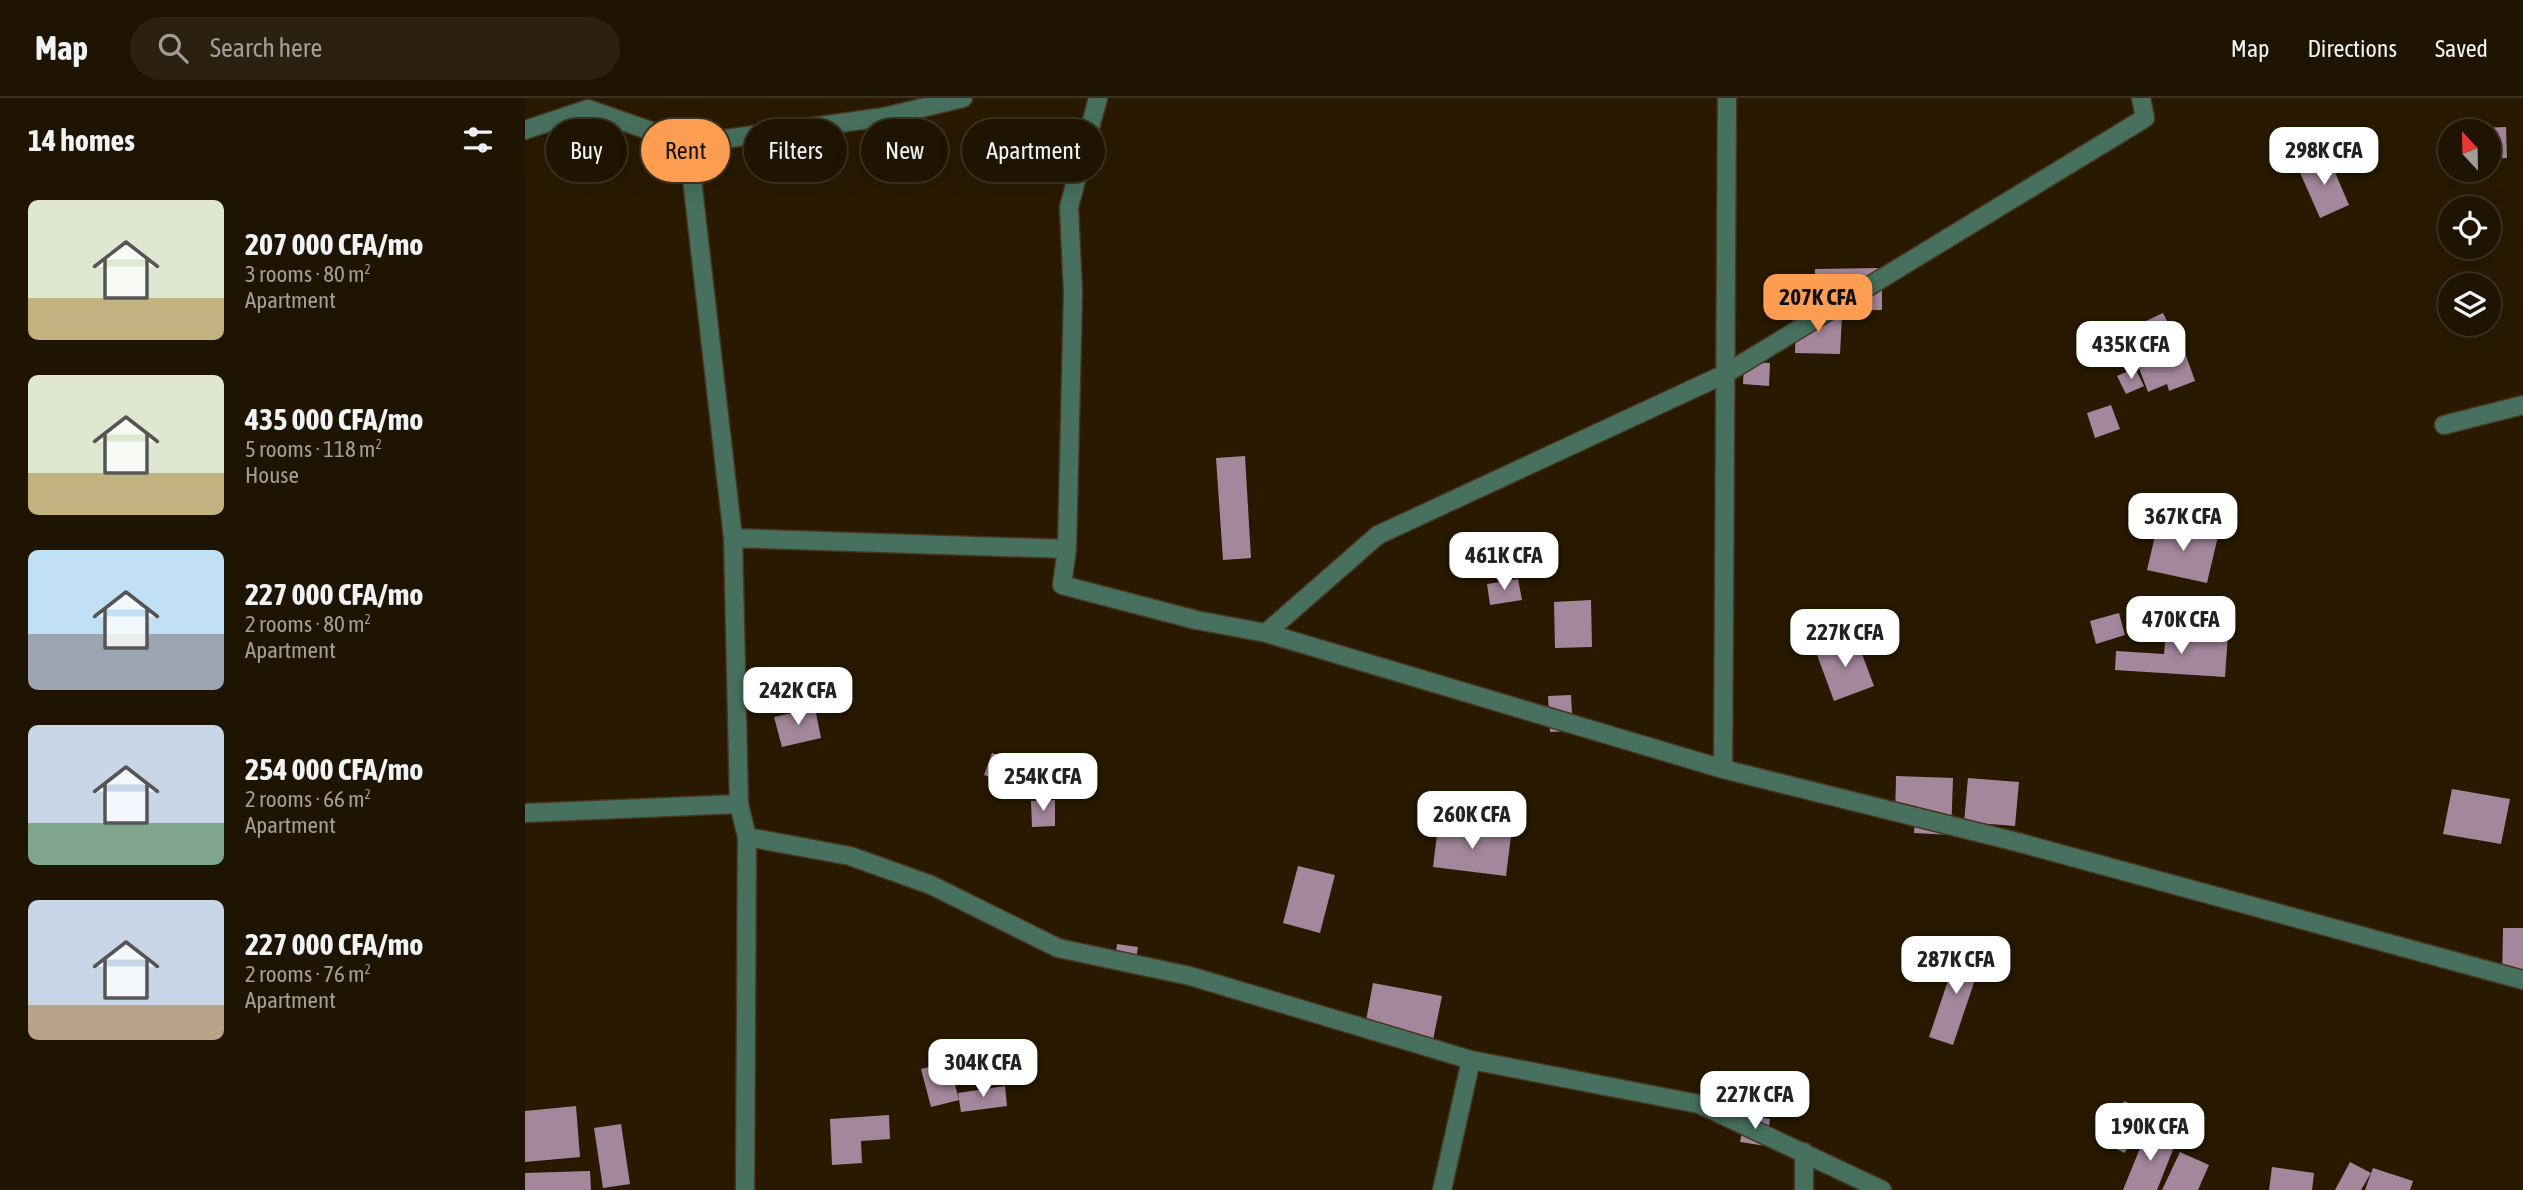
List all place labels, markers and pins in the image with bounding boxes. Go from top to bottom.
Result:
pin: 298K CFA [2252,127,2396,187]
pin: 207K CFA [1746,274,1890,334]
pin: 435K CFA [2059,322,2203,381]
pin: 367K CFA [2111,494,2255,553]
pin: 461K CFA [1432,532,1576,592]
pin: 470K CFA [2109,596,2253,656]
pin: 227K CFA [1773,610,1917,669]
pin: 242K CFA [726,668,870,727]
pin: 254K CFA [971,754,1115,813]
pin: 260K CFA [1400,792,1544,851]
pin: 287K CFA [1884,936,2028,996]
pin: 304K CFA [911,1040,1055,1099]
pin: 227K CFA [1683,1072,1827,1131]
pin: 190K CFA [2078,1104,2222,1163]

